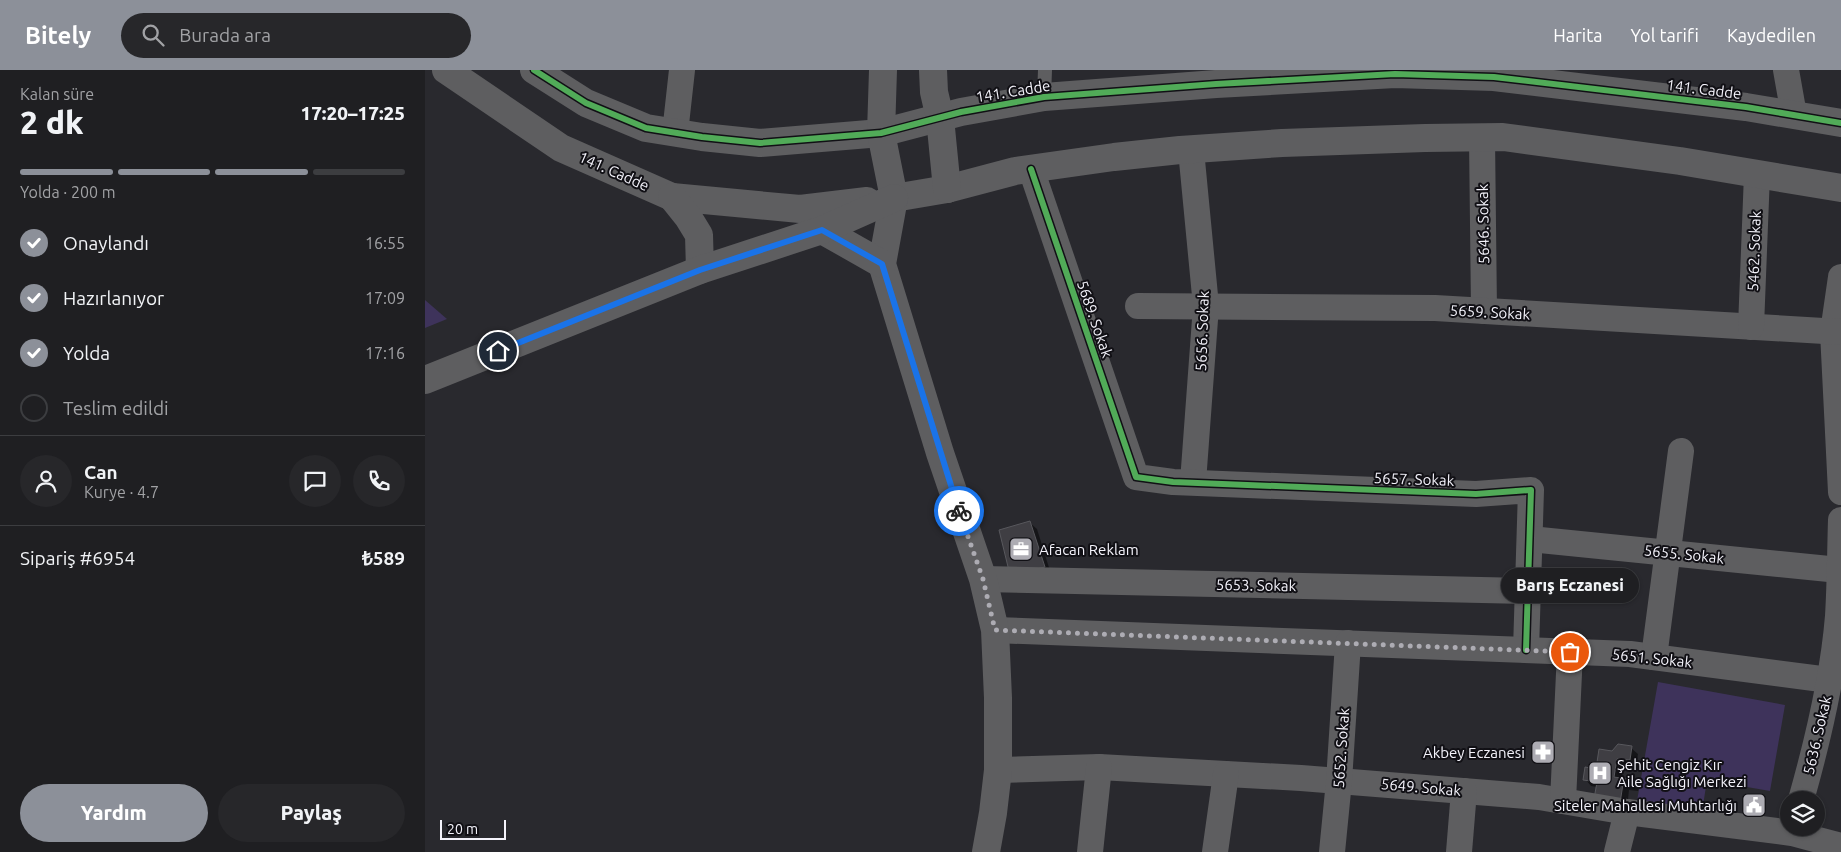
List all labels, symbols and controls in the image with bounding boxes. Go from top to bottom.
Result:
search box [121,13,471,58]
icon: search [139,21,167,49]
text: Bitely [25,22,91,49]
text: Burada ara [179,24,271,46]
text: Harita [1553,25,1602,45]
text: Yol tarifi [1630,25,1699,45]
text: Kaydedilen [1727,25,1816,45]
street label: 141. Cadde [1666,76,1742,102]
street label: 141. Cadde [975,77,1051,105]
text: Kalan süre [20,85,94,103]
text: 17:20–17:25 [300,102,405,124]
text: 2 dk [20,104,84,140]
street label: 141. Cadde [576,148,652,194]
text: Yolda · 200 m [20,183,116,201]
street label: 5646. Sokak [1474,183,1492,264]
street label: 5462. Sokak [1744,210,1764,291]
icon: check [20,229,48,257]
text: Onaylandı [63,232,149,254]
text: 16:55 [365,234,405,252]
street label: 5689. Sokak [1074,278,1116,360]
icon: check [20,284,48,312]
text: Hazırlanıyor [63,287,164,309]
text: 17:09 [365,289,405,307]
street label: 5656. Sokak [1192,290,1212,371]
street label: 5659. Sokak [1449,301,1531,323]
pin [477,330,519,372]
icon: home [484,337,512,365]
icon: check [20,339,48,367]
text: Yolda [63,342,110,364]
text: 17:16 [365,344,405,362]
text: Teslim edildi [63,397,169,419]
button: person [20,455,72,507]
button: chat [289,455,341,507]
button: phone [353,455,405,507]
text: Can [84,461,118,483]
street label: 5657. Sokak [1374,469,1455,489]
text: Kurye · 4.7 [84,483,159,501]
courier [934,486,984,536]
icon: bike [945,497,973,525]
office icon: Afacan Reklam [1008,536,1034,562]
place label: Afacan Reklam [1039,541,1139,558]
street label: 5655. Sokak [1643,541,1725,567]
text: Sipariş #6954 [20,547,135,569]
text: ₺589 [362,547,405,569]
callout: Barış Eczanesi [1501,567,1639,602]
street label: 5653. Sokak [1216,576,1297,594]
text: Barış Eczanesi [1516,576,1624,594]
pin [1549,631,1591,673]
icon: bag [1556,638,1584,666]
street label: 5651. Sokak [1611,645,1693,671]
street label: 5636. Sokak [1800,693,1834,776]
street label: 5652. Sokak [1330,707,1352,789]
pharmacy icon: Akbey Eczanesi [1530,739,1556,765]
place label: Akbey Eczanesi [1423,744,1525,761]
place label: Şehit Cengiz Kır Aile Sağlığı Merkezi [1617,756,1747,790]
hospital icon: Şehit Cengiz Kır Aile Sağlığı Merkezi [1587,760,1613,786]
street label: 5649. Sokak [1380,775,1462,799]
button: Yardım [20,784,208,842]
button: Paylaş [218,784,405,842]
map controls [1780,791,1825,836]
button: layers [1780,791,1825,836]
public building icon: Siteler Mahallesi Muhtarlığı [1741,792,1767,818]
place label: Siteler Mahallesi Muhtarlığı [1554,797,1737,814]
scale bar [440,817,506,840]
text: 20 m [447,821,478,837]

